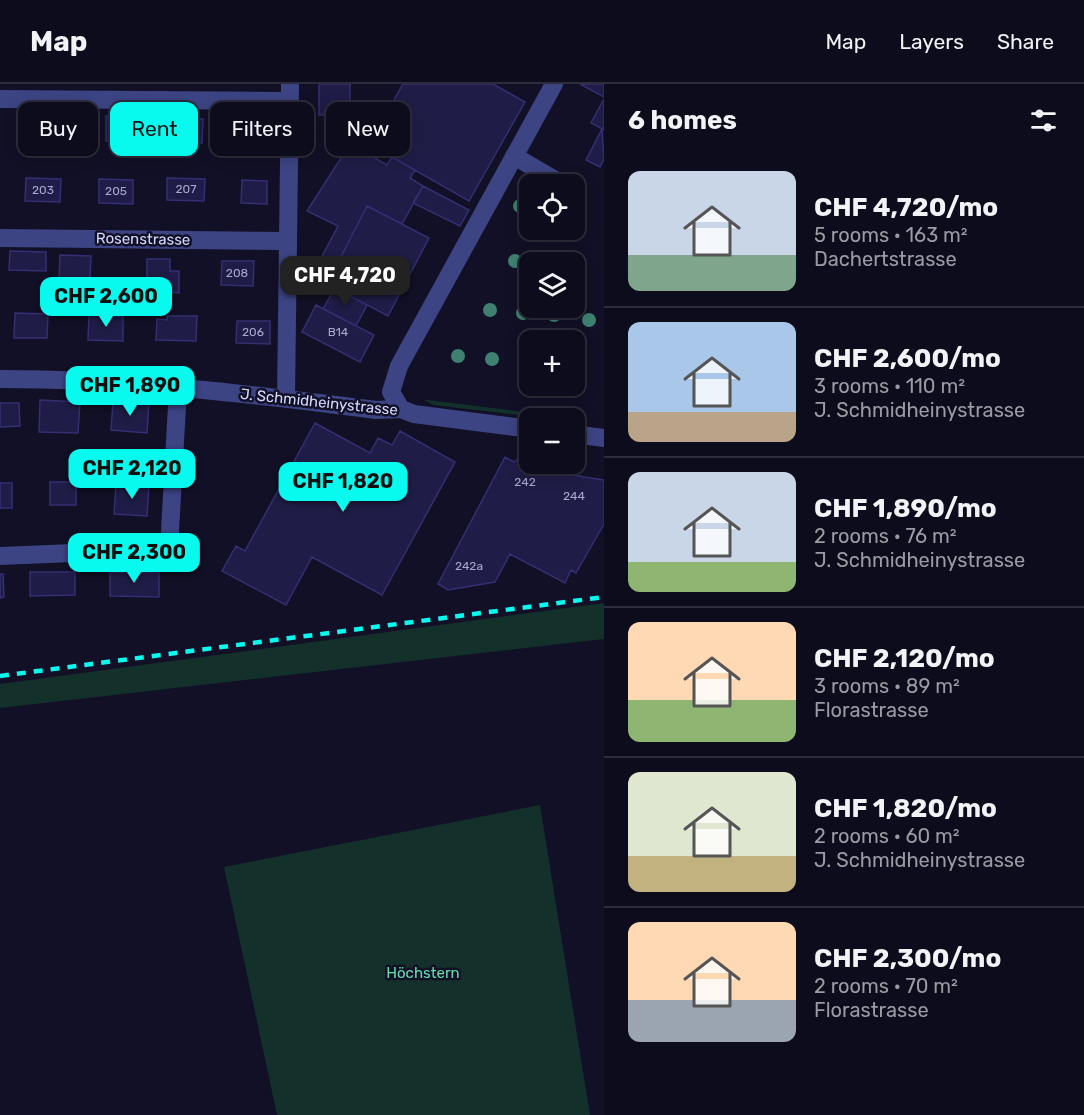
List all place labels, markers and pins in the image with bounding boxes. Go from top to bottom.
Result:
pin: CHF 4,720 [276,256,414,307]
pin: CHF 2,600 [37,277,175,328]
pin: CHF 1,890 [61,366,199,417]
pin: CHF 2,120 [63,449,201,500]
pin: CHF 1,820 [274,462,412,513]
pin: CHF 2,300 [65,533,203,584]

